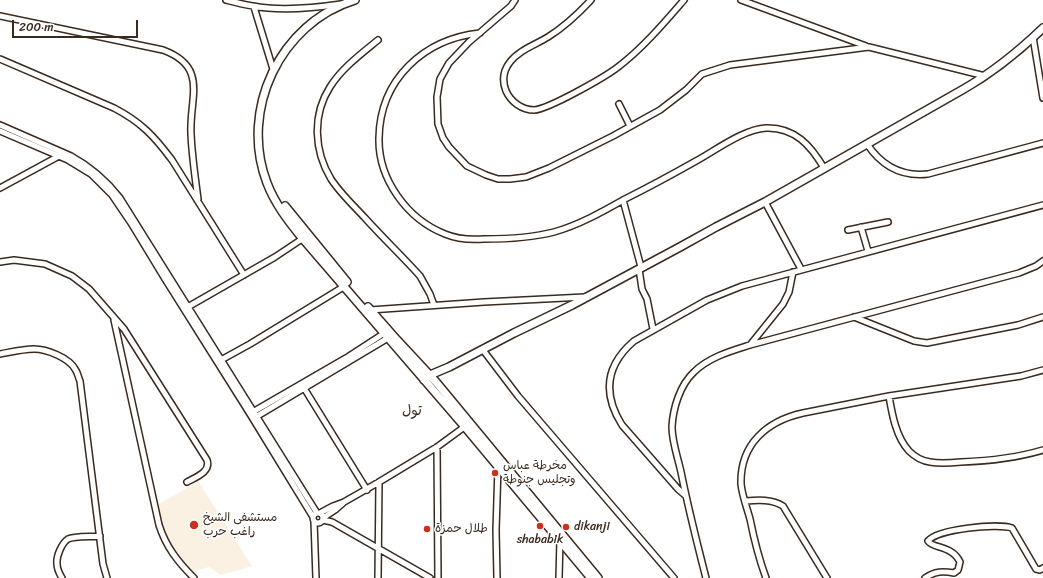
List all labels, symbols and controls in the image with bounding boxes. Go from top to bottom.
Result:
scale bar [14,12,140,38]
text: 200 m [19,16,53,38]
district label: تول [402,403,422,419]
place label: مخرطة عباس وتجليس جنوطة [503,459,576,487]
marker: مخرطة عباس وتجليس جنوطة [490,468,500,478]
place label: مستشفى الشيخ راغب حرب [203,511,277,539]
marker: مستشفى الشيخ راغب حرب [188,519,200,531]
place label: dikanji [574,520,610,534]
marker: shababik [535,521,545,531]
place label: طلال حمزة [435,522,488,536]
marker: dikanji [561,522,571,532]
marker: طلال حمزة [422,524,432,534]
place label: shababik [517,533,563,547]

